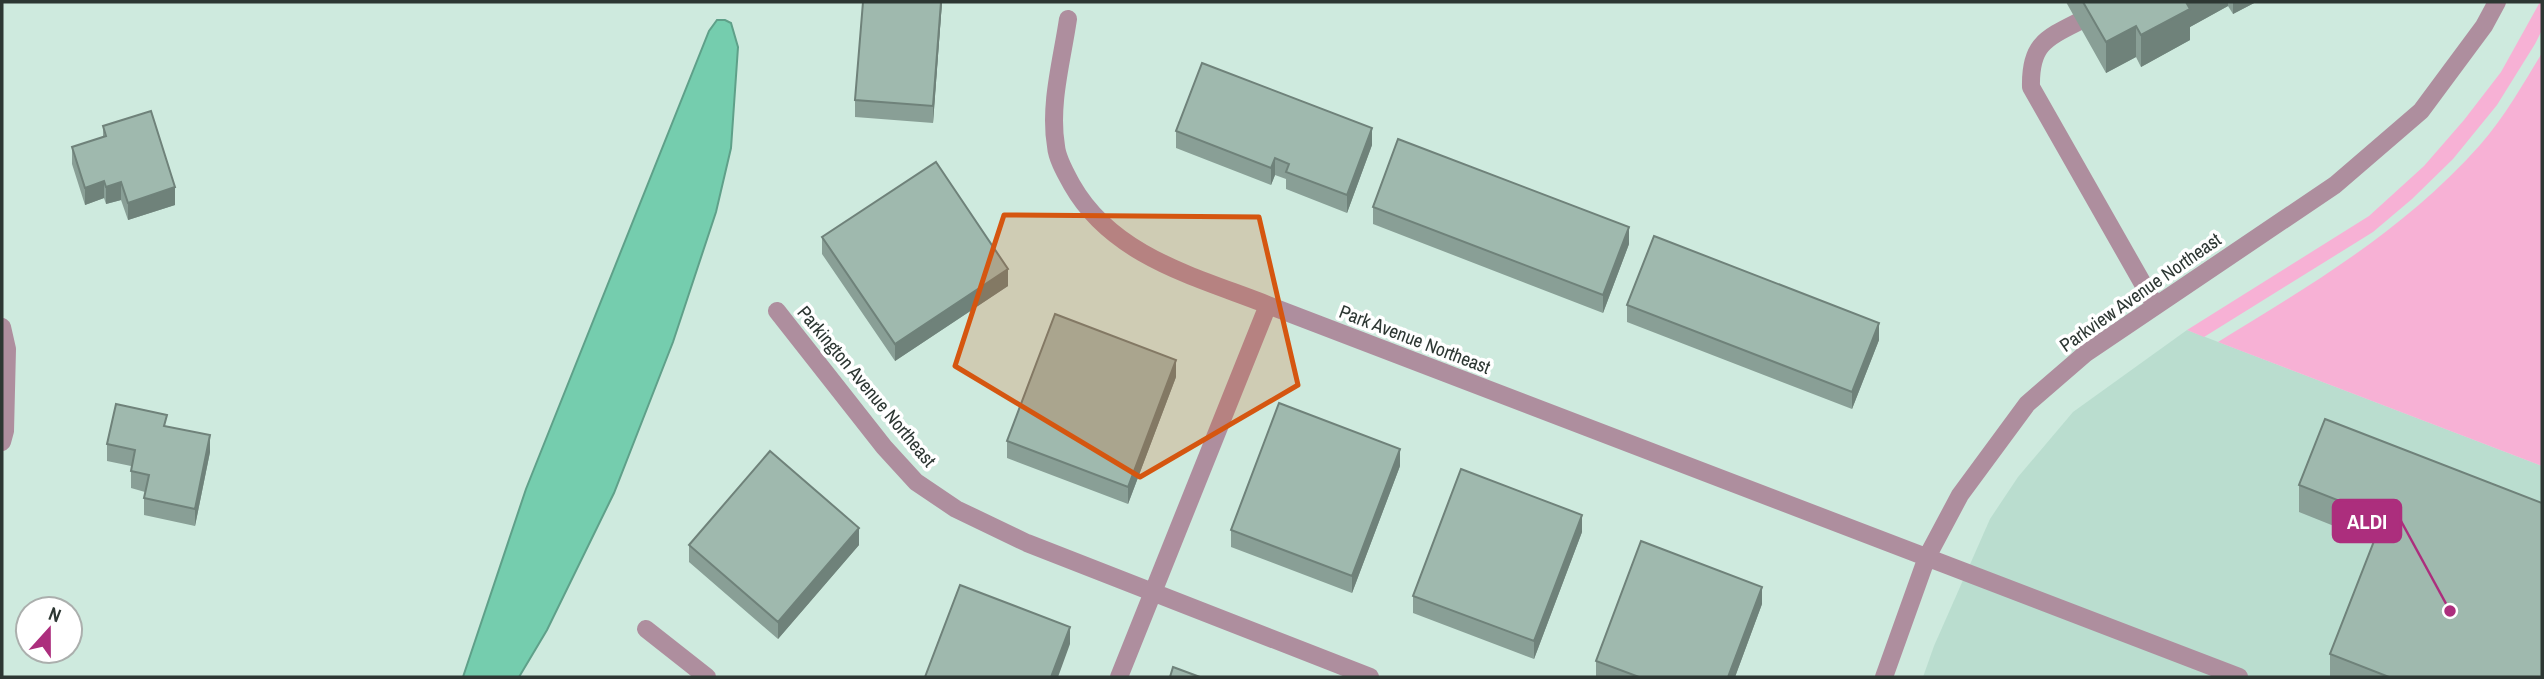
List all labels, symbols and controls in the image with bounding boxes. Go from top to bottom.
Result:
street label: Parkview Avenue Northeast [2054,226,2227,358]
street label: Park Avenue Northeast [1336,298,1495,380]
street label: Parkington Avenue Northeast [792,300,943,473]
callout: ALDI [2333,500,2401,542]
text: ALDI [2347,507,2387,536]
north arrow [14,595,84,665]
text: N [45,600,65,628]

